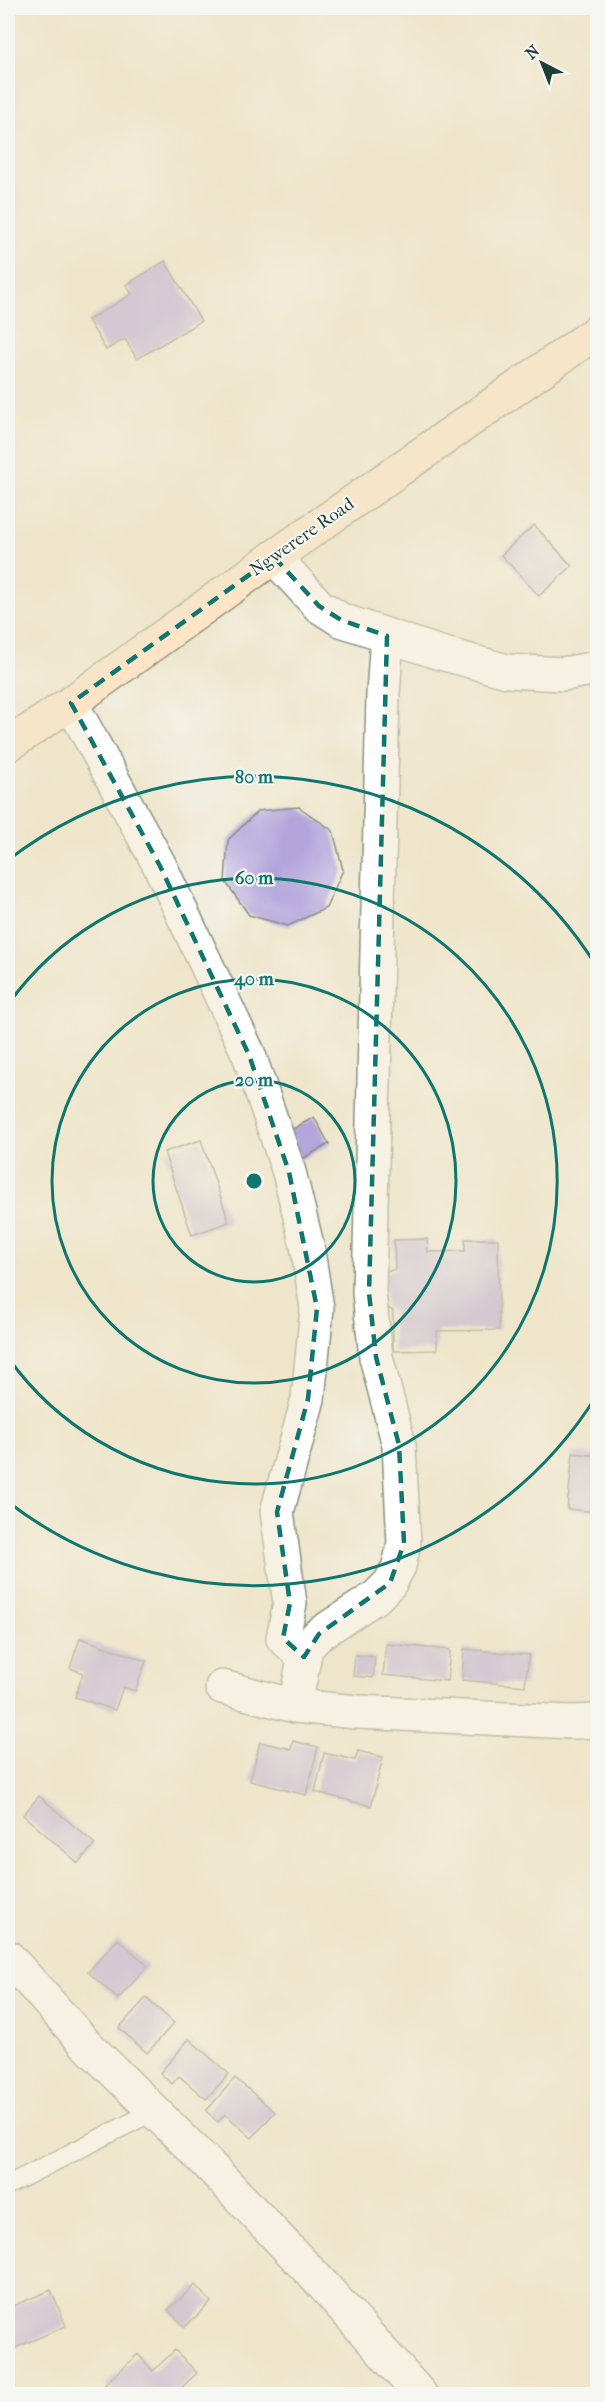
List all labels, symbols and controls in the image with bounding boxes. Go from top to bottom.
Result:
north arrow [512,33,572,93]
text: N [521,41,544,63]
street label: Ngwerere Road [246,493,358,581]
text: 80 m [235,767,274,788]
text: 60 m [235,868,274,889]
text: 40 m [233,969,275,990]
text: 20 m [235,1070,274,1091]
centre of rings [244,1171,264,1191]

